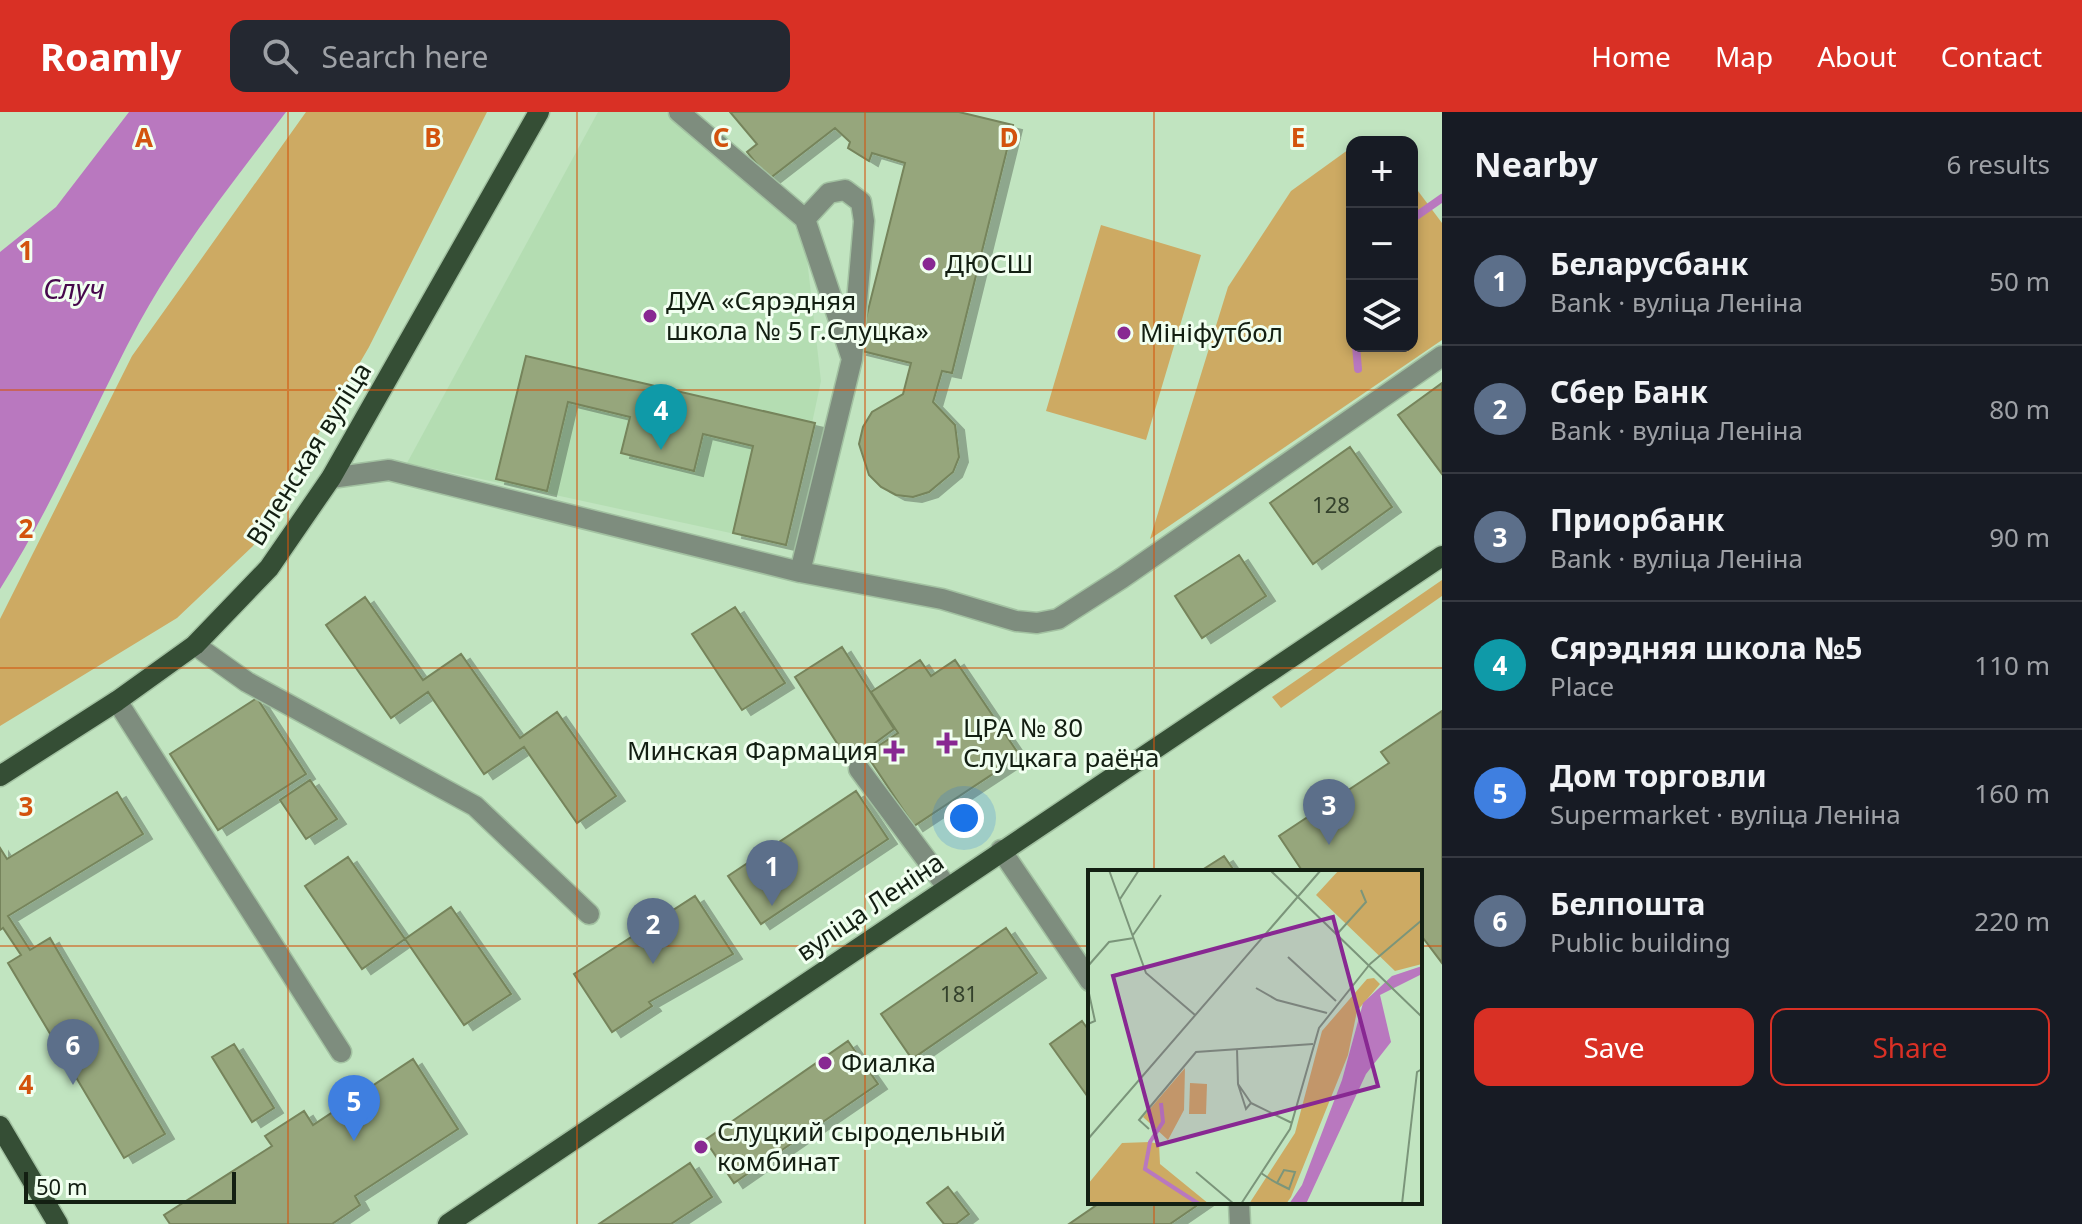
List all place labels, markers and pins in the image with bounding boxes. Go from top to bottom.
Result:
place label: ДЮСШ [945,245,1033,281]
marker: ДЮСШ [920,255,938,273]
place label: ДУА «Сярэдняя школа № 5 г.Слуцка» [666,282,929,348]
marker: ДУА «Сярэдняя школа № 5 г.Слуцка» [641,307,659,325]
place label: Мініфутбол [1140,314,1283,350]
marker: Мініфутбол [1115,324,1133,342]
pin: 4 [635,384,687,450]
place label: ЦРА № 80 Слуцкага раёна [963,709,1159,775]
place label: Минская Фармация [627,732,878,768]
marker: ЦРА № 80 Слуцкага раёна [938,734,956,752]
marker: Минская Фармация [885,742,903,760]
pin: 3 [1303,779,1355,845]
pin: 1 [746,840,798,906]
pin: 2 [627,898,679,964]
pin: 6 [47,1019,99,1085]
place label: Фиалка [841,1044,936,1080]
marker: Фиалка [816,1054,834,1072]
pin: 5 [328,1075,380,1141]
place label: Слуцкий сыродельный комбинат [717,1113,1006,1179]
marker: Слуцкий сыродельный комбинат [692,1138,710,1156]

